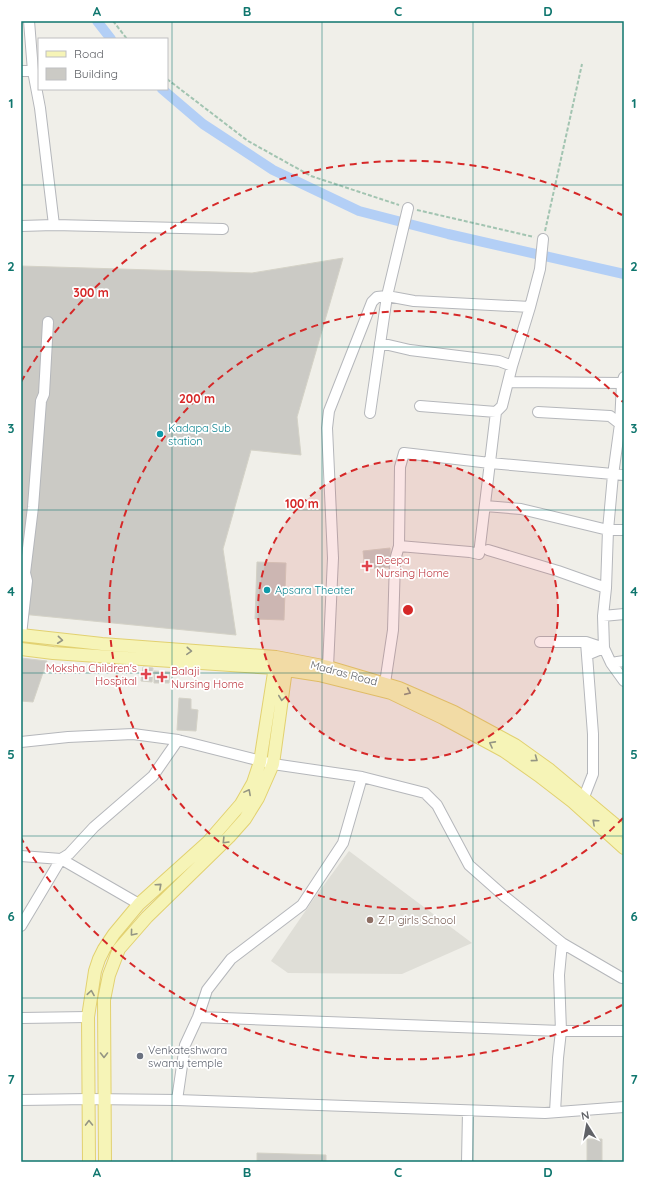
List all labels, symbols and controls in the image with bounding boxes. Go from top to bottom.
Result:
text: A [93,3,102,19]
text: B [243,3,251,19]
text: C [394,3,402,19]
text: D [543,3,553,19]
legend [38,38,168,90]
text: Road [74,46,104,61]
text: Building [74,66,118,81]
text: 1 [8,95,14,111]
text: 1 [631,95,637,111]
text: 2 [7,258,15,274]
text: 2 [630,258,638,274]
text: 300 m [73,285,109,300]
text: 200 m [179,391,215,406]
text: 3 [8,420,15,436]
text: 3 [631,420,638,436]
place label: Kadapa Sub station [168,421,231,448]
marker: Kadapa Sub station [155,429,165,439]
text: 100 m [285,496,319,511]
place label: Deepa Nursing Home [376,553,449,580]
marker: Deepa Nursing Home [361,560,373,572]
text: 4 [7,583,15,599]
place label: Apsara Theater [275,583,355,597]
text: 4 [630,583,638,599]
marker: Apsara Theater [262,585,272,595]
centre of rings [401,603,415,617]
one-way arrow [57,635,63,644]
one-way arrow [186,646,192,655]
street label: Madras Road [309,657,379,689]
place label: Moksha Children's Hospital [46,661,137,688]
place label: Balaji Nursing Home [171,664,244,691]
marker: Moksha Children's Hospital [140,668,152,680]
marker: Balaji Nursing Home [156,671,168,683]
one-way arrow [404,687,412,695]
one-way arrow [278,695,287,701]
one-way arrow [488,741,496,749]
text: 5 [7,746,15,762]
text: 5 [630,746,638,762]
one-way arrow [531,754,538,761]
one-way arrow [243,789,250,796]
one-way arrow [592,820,600,827]
one-way arrow [222,836,230,844]
one-way arrow [154,884,162,891]
text: 6 [7,908,15,924]
text: 6 [630,908,638,924]
place label: Z P girls School [378,913,456,927]
marker: Z P girls School [365,915,375,925]
one-way arrow [131,928,138,935]
one-way arrow [86,990,95,996]
place label: Venkateshwara swamy temple [148,1043,227,1070]
marker: Venkateshwara swamy temple [135,1051,145,1061]
one-way arrow [100,1052,108,1058]
text: 7 [7,1071,15,1087]
text: 7 [630,1071,638,1087]
north arrow [567,1105,607,1145]
text: N [580,1108,590,1123]
one-way arrow [85,1120,93,1126]
text: A [93,1164,102,1180]
text: B [243,1164,251,1180]
text: C [394,1164,402,1180]
text: D [543,1164,553,1180]

